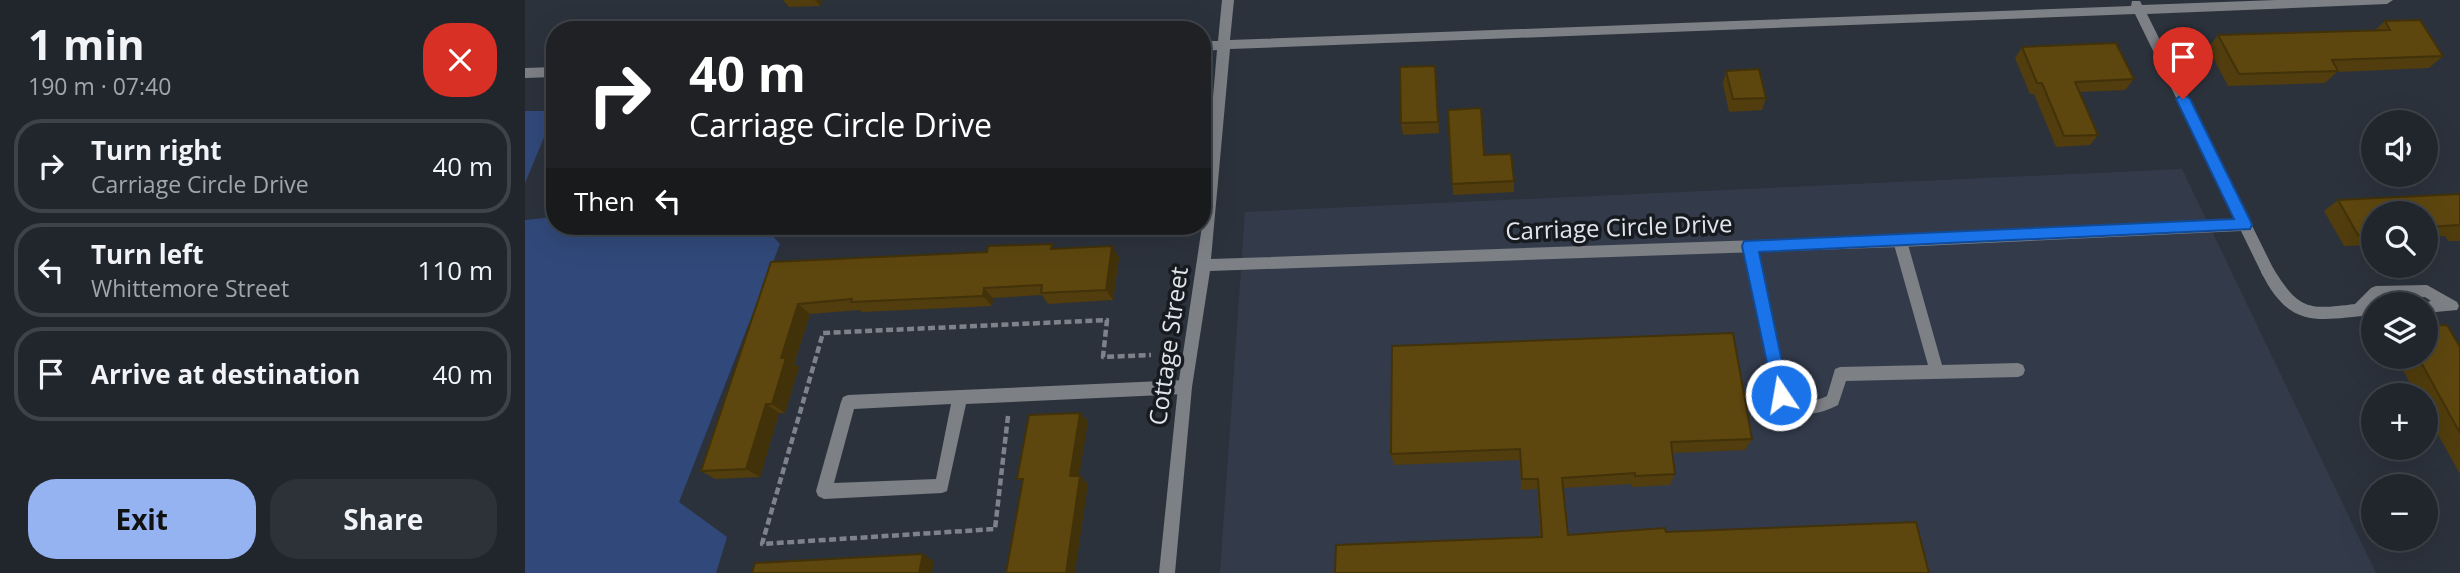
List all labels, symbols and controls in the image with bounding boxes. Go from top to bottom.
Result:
text: 1 min [28,15,145,72]
button: close [423,23,497,97]
pin [2153,27,2213,99]
icon: arrive [2164,38,2202,76]
text: 40 m [689,40,806,106]
icon: right [574,49,665,140]
text: 190 m · 07:40 [28,70,171,102]
text: Carriage Circle Drive [689,103,992,146]
map controls [2361,110,2438,551]
button: sound [2361,110,2438,187]
text: Turn right [91,132,222,168]
icon: right [32,147,70,185]
text: 40 m [432,148,493,184]
text: Carriage Circle Drive [91,168,309,200]
icon: left [649,182,687,220]
text: Then [574,183,635,219]
button: search [2361,201,2438,278]
street label: Carriage Circle Drive [1505,206,1733,247]
text: Turn left [91,236,203,272]
icon: left [32,251,70,289]
text: 110 m [418,252,493,288]
street label: Cottage Street [1140,264,1195,427]
text: Whittemore Street [91,272,289,304]
button: layers [2361,292,2438,369]
icon: arrive [32,355,70,393]
text: Arrive at destination [91,356,360,392]
text: 40 m [432,356,493,392]
position arrow [1744,358,1818,432]
button: + [2361,383,2438,460]
button: − [2361,474,2438,551]
button: Exit [28,479,256,559]
button: Share [270,479,497,559]

